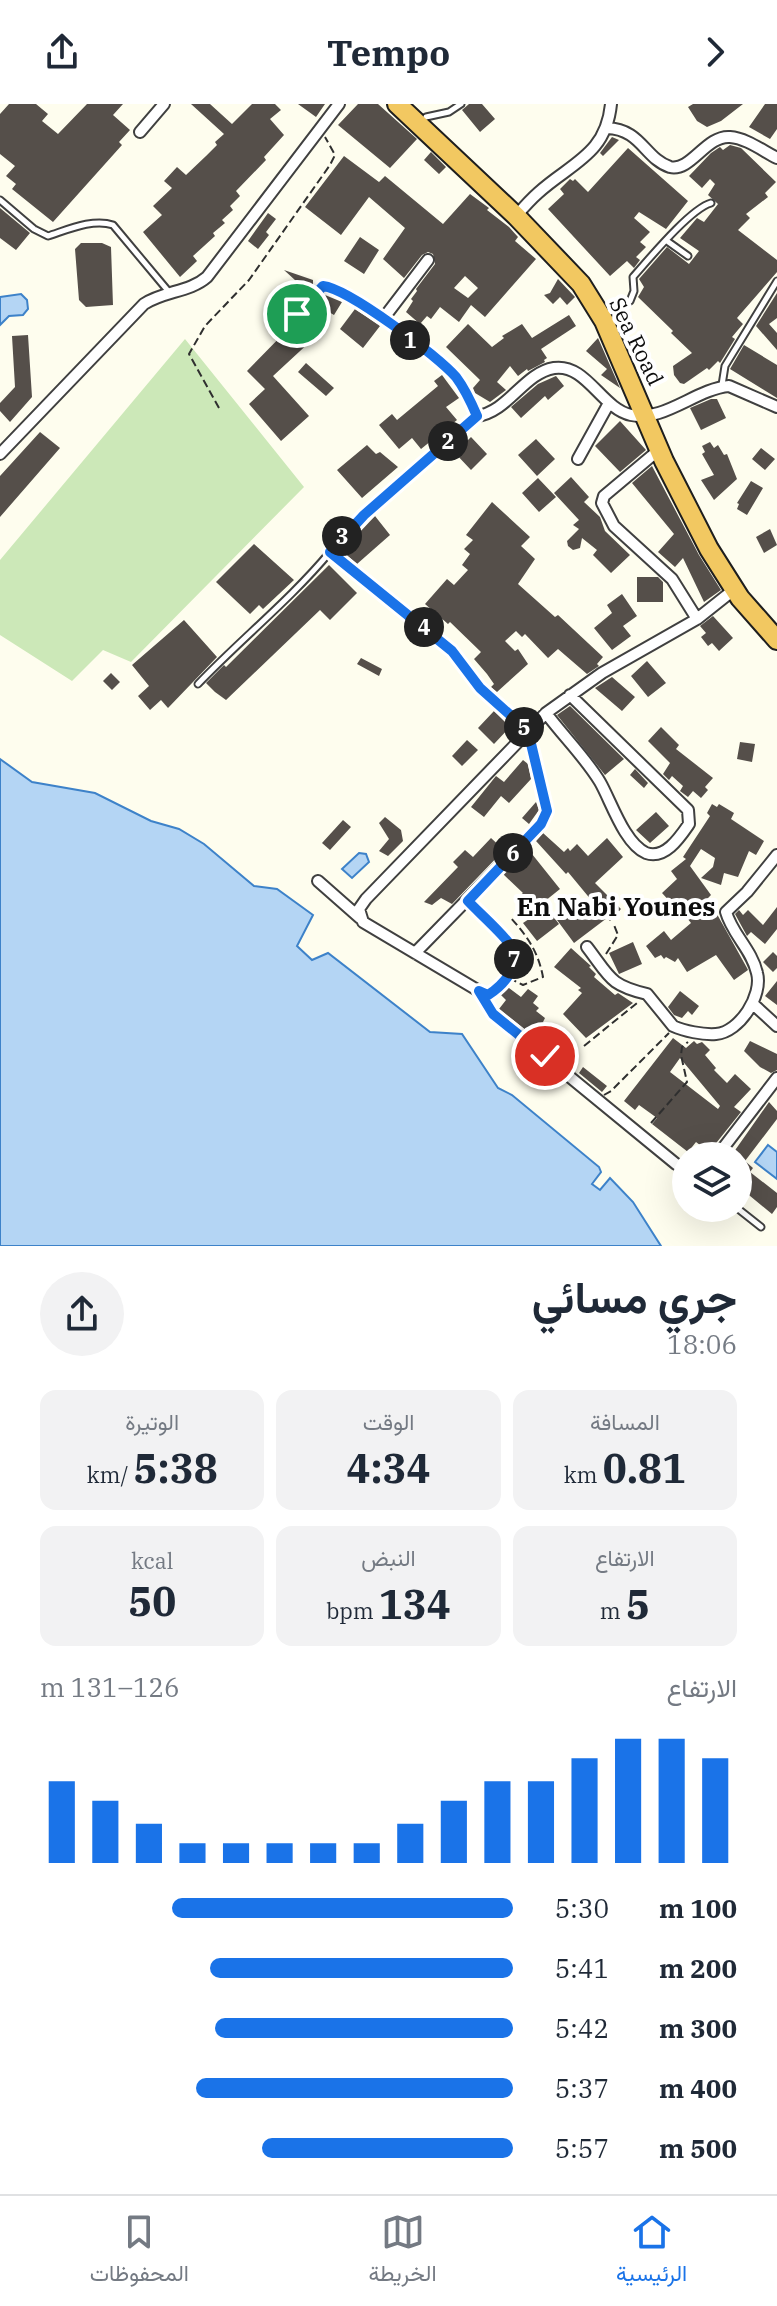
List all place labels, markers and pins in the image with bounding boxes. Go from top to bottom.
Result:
pin [263,280,331,348]
pin: 1 [390,320,430,360]
pin: 2 [428,421,468,461]
pin: 3 [322,516,362,556]
pin: 4 [404,607,444,647]
pin: 5 [504,707,544,747]
pin: 6 [493,833,533,873]
pin: 7 [494,939,534,979]
pin [511,1022,579,1090]

